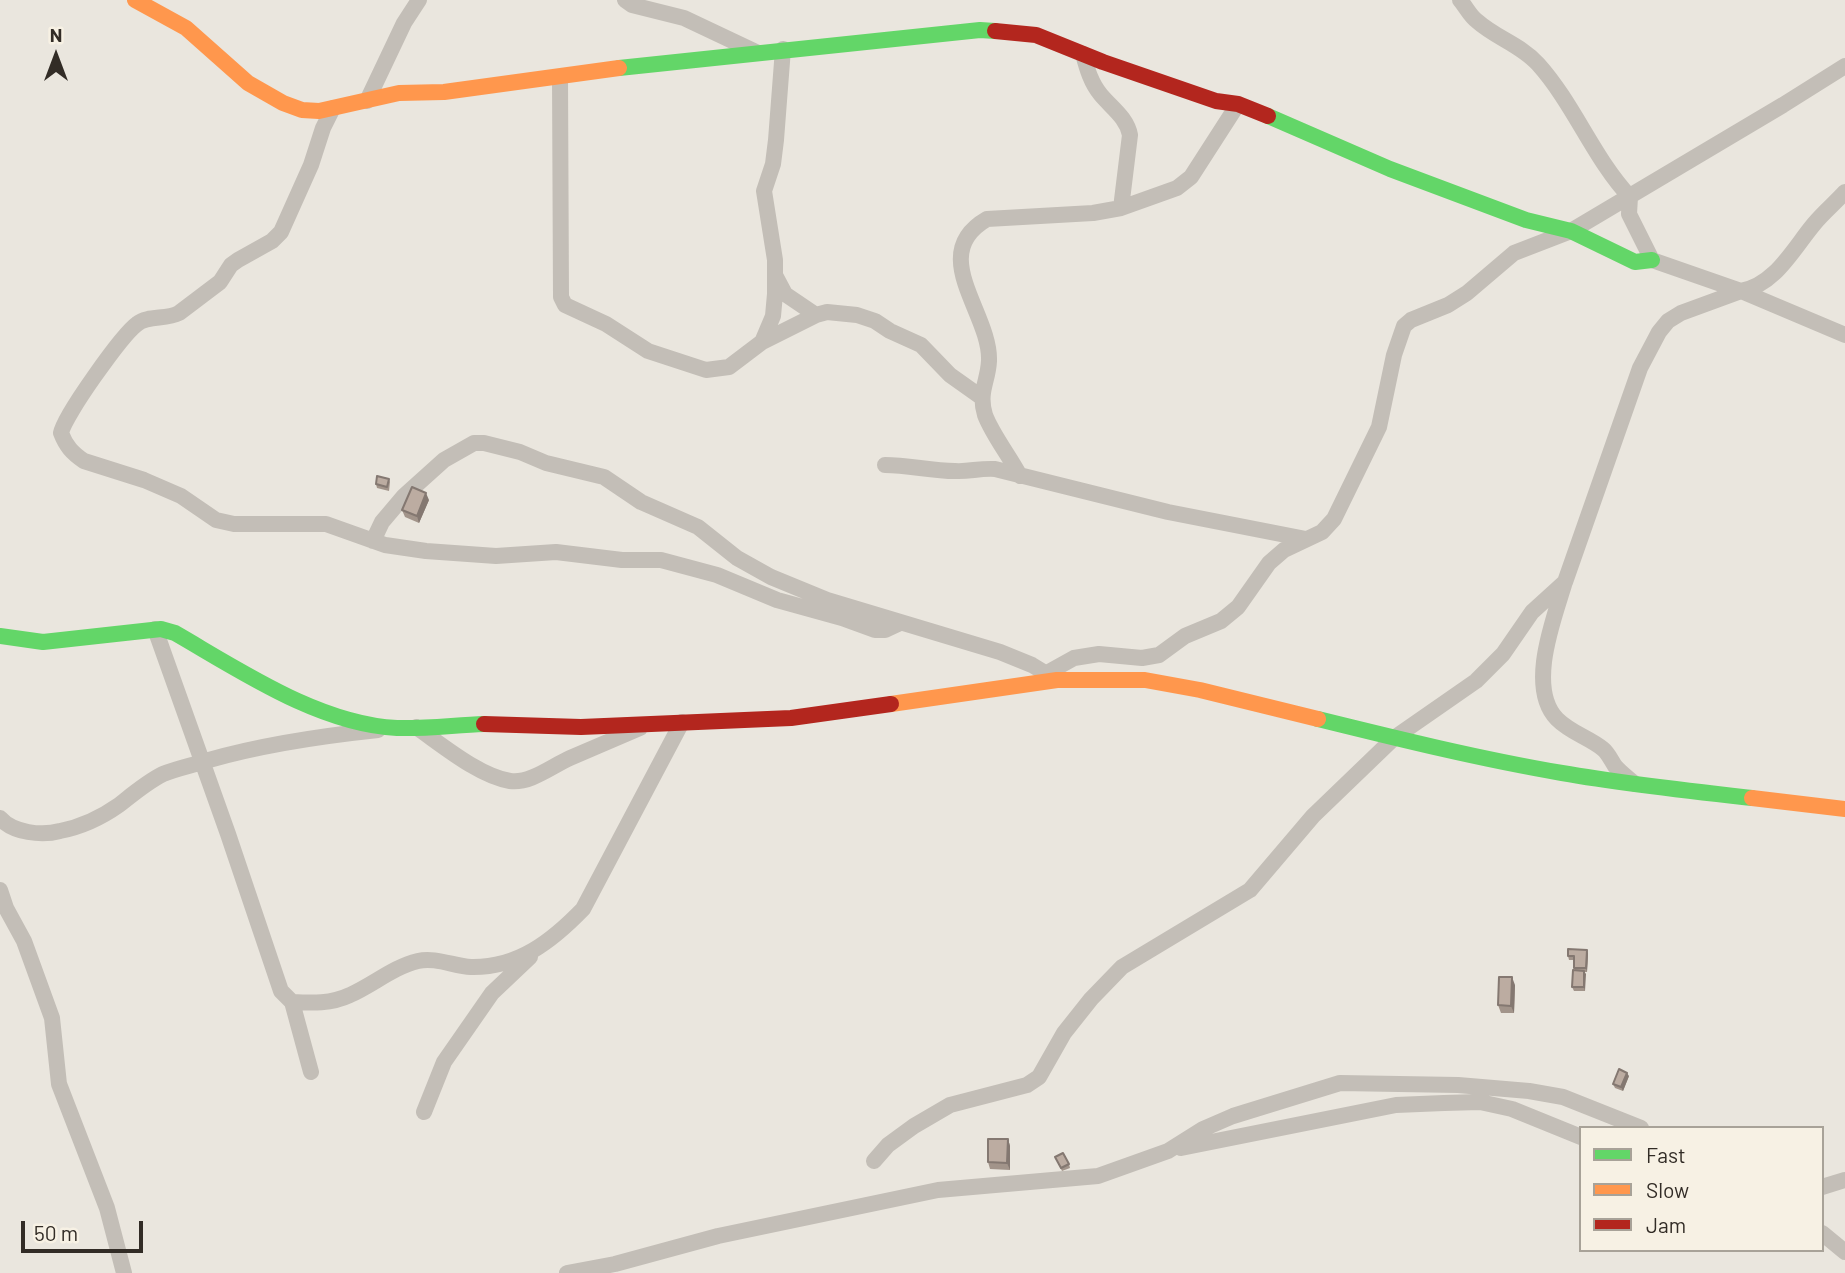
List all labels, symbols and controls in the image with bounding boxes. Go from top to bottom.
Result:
north arrow [21,21,91,91]
text: N [50,23,62,46]
legend [1579,1126,1824,1252]
text: Fast [1646,1142,1686,1167]
text: Slow [1646,1177,1689,1202]
scale bar [24,1206,147,1250]
text: Jam [1646,1212,1686,1237]
text: 50 m [34,1220,78,1245]

